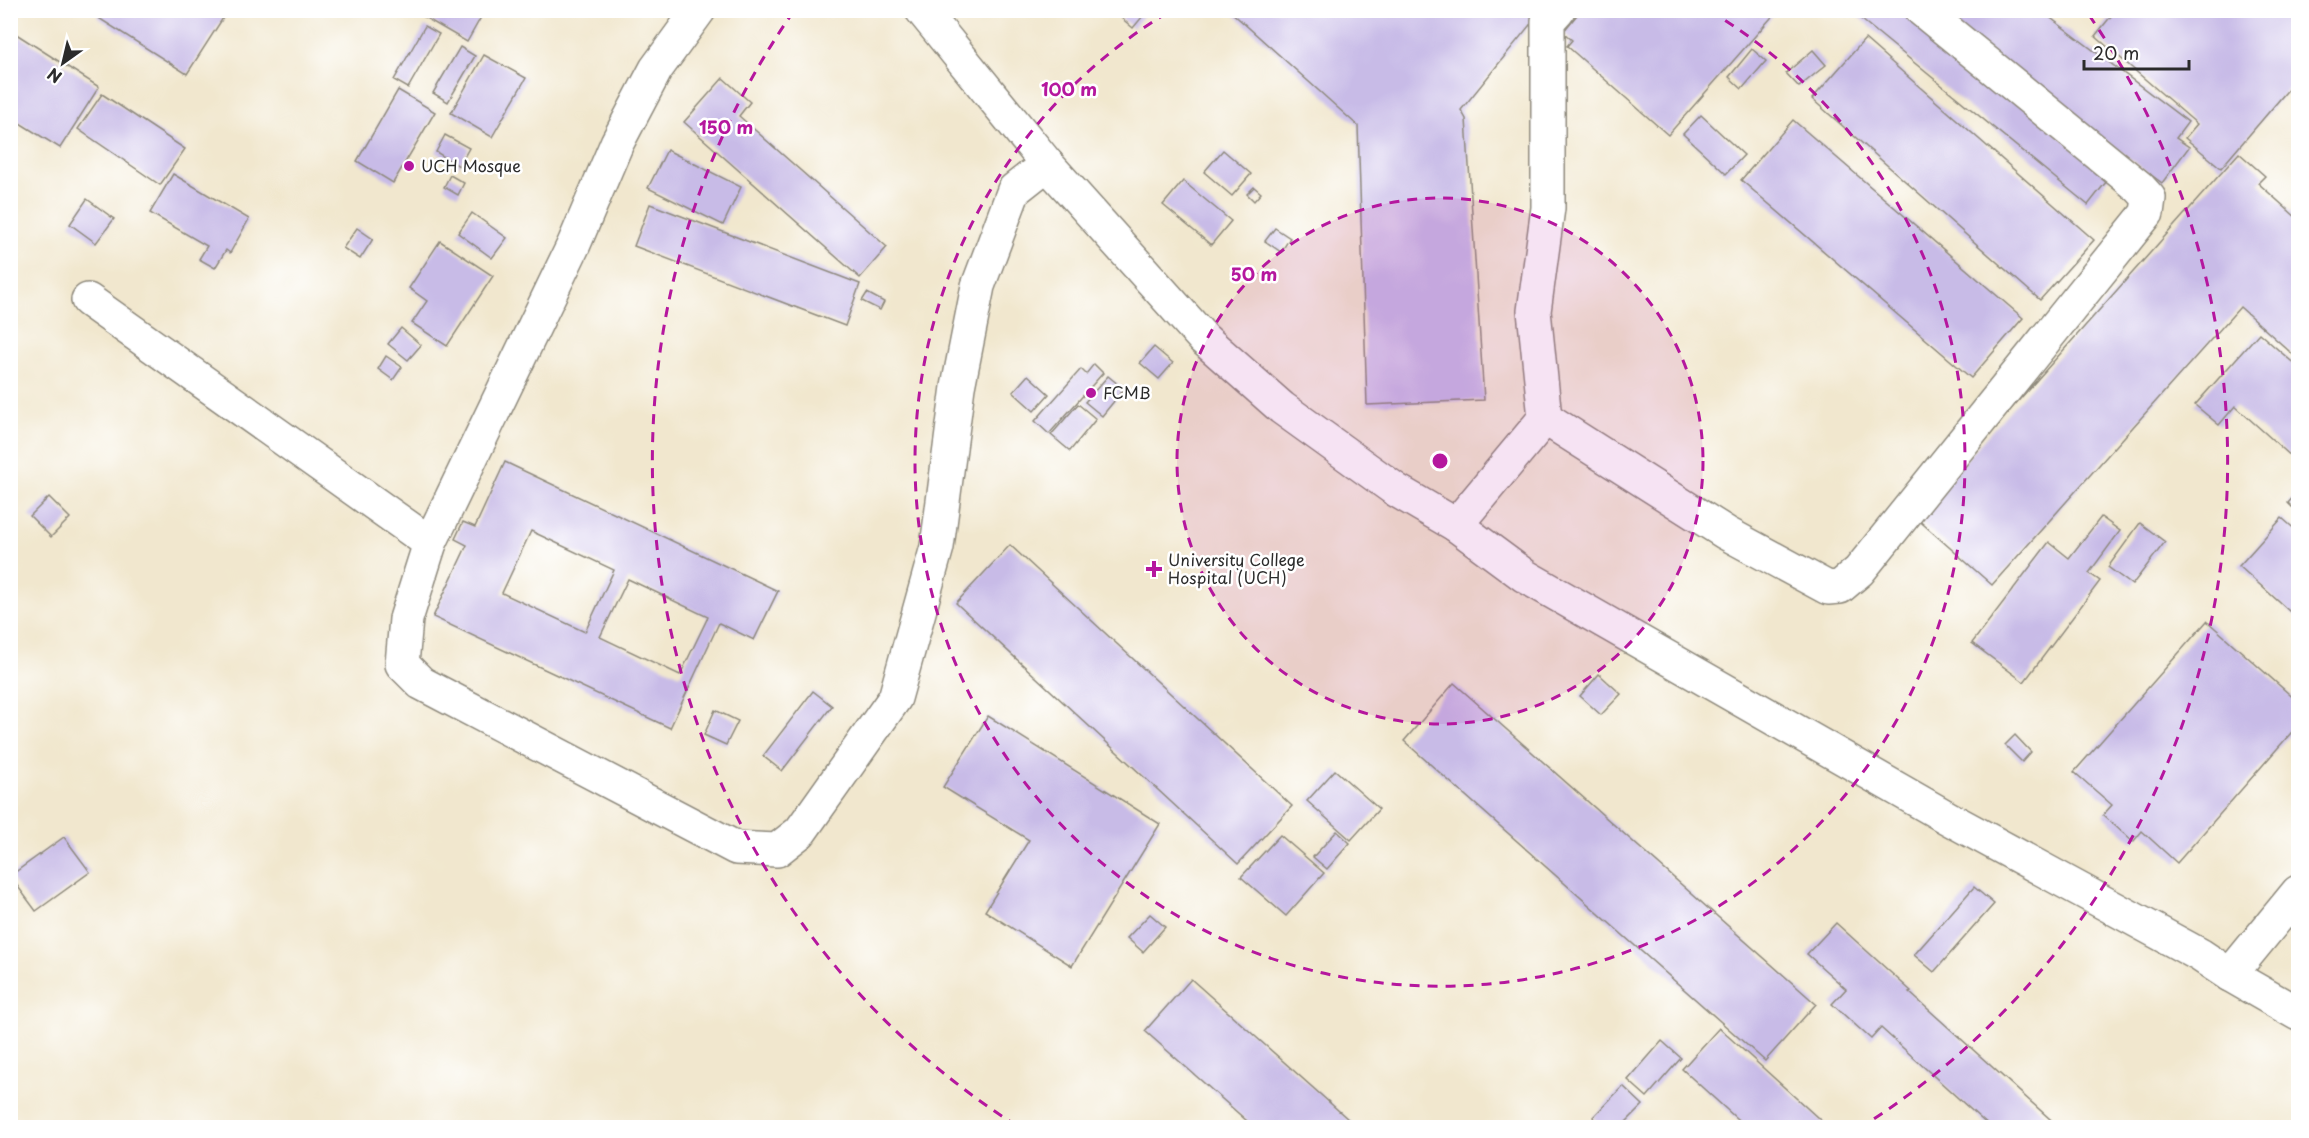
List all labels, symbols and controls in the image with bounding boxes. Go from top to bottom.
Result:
north arrow [33,33,93,93]
scale bar [2084,33,2189,71]
text: 20 m [2093,39,2139,66]
text: N [42,63,66,90]
text: 100 m [1041,75,1097,102]
text: 150 m [699,113,753,140]
place label: UCH Mosque [421,153,521,177]
marker: UCH Mosque [402,159,416,173]
text: 50 m [1231,260,1277,287]
place label: FCMB [1103,380,1151,404]
marker: FCMB [1084,386,1098,400]
centre of rings [1430,451,1450,471]
place label: University College Hospital (UCH) [1168,547,1305,589]
marker: University College Hospital (UCH) [1145,560,1163,578]

